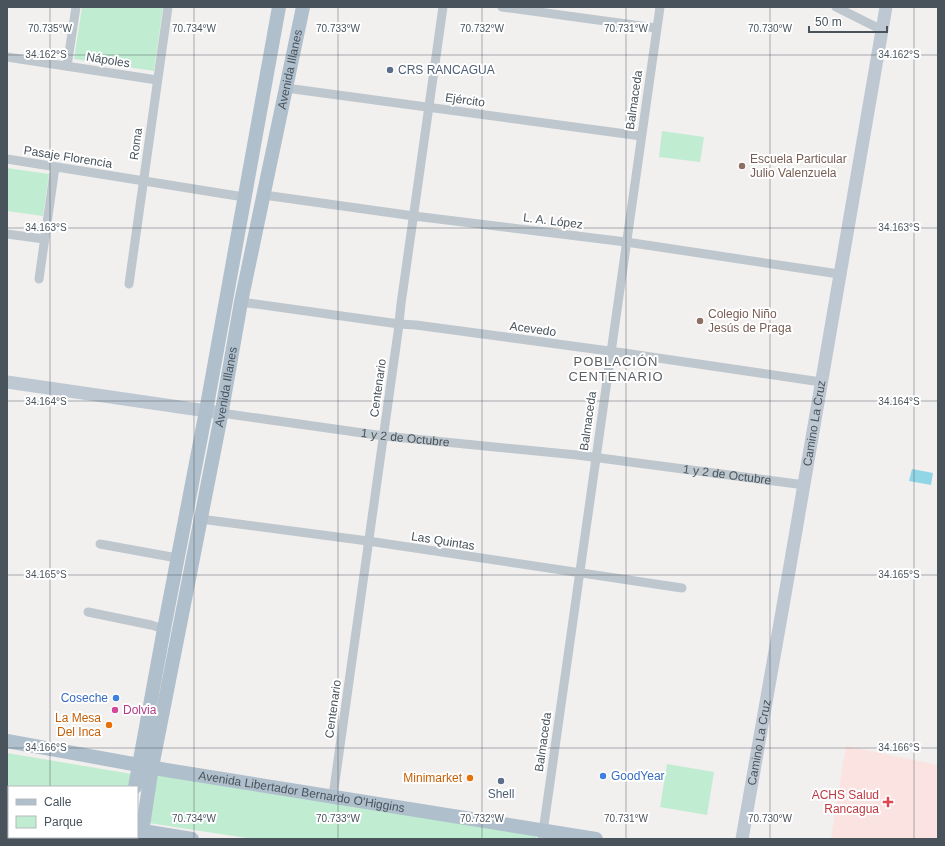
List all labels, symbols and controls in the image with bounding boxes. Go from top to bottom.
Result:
scale bar [809,8,887,34]
text: 50 m [815,15,842,29]
text: 70.735°W [28,23,73,34]
text: 70.734°W [172,23,217,34]
text: 70.733°W [316,23,361,34]
text: 70.732°W [460,23,505,34]
text: 70.731°W [604,23,649,34]
text: 70.730°W [748,23,793,34]
street label: Avenida Illanes [275,28,305,111]
text: 34.162°S [25,49,67,60]
text: 34.162°S [878,49,920,60]
street label: Nápoles [85,50,131,70]
place label: CRS RANCAGUA [398,63,495,77]
marker: CRS RANCAGUA [385,65,395,75]
street label: Balmaceda [623,69,645,131]
street label: Ejército [444,90,486,110]
street label: Roma [127,127,145,161]
street label: Pasaje Florencia [23,143,114,171]
place label: Escuela Particular Julio Valenzuela [750,152,847,180]
marker: Escuela Particular Julio Valenzuela [737,161,747,171]
street label: L. A. López [522,210,584,232]
text: 34.163°S [25,222,67,233]
text: 34.163°S [878,222,920,233]
place label: Colegio Niño Jesús de Praga [708,307,792,335]
marker: Colegio Niño Jesús de Praga [695,316,705,326]
street label: Acevedo [509,319,557,339]
street label: Avenida Illanes [212,346,240,428]
district label: POBLACIÓN CENTENARIO [568,354,664,384]
street label: Centenario [367,358,389,418]
street label: Camino La Cruz [800,379,829,467]
street label: Balmaceda [577,390,599,452]
text: 34.164°S [25,396,67,407]
text: 34.164°S [878,396,920,407]
street label: 1 y 2 de Octubre [360,426,451,449]
street label: 1 y 2 de Octubre [682,462,772,488]
street label: Las Quintas [410,529,476,553]
text: 34.165°S [25,569,67,580]
text: 34.165°S [878,569,920,580]
street label: Centenario [322,679,344,739]
place label: Coseche [61,691,108,705]
marker: Coseche [111,693,121,703]
street label: Camino La Cruz [745,699,774,787]
place label: Dolvia [123,703,157,717]
marker: Dolvia [110,705,120,715]
place label: La Mesa Del Inca [55,711,101,739]
street label: Balmaceda [532,711,554,773]
marker: La Mesa Del Inca [104,720,114,730]
text: 34.166°S [25,742,67,753]
text: 34.166°S [878,742,920,753]
street label: Avenida Libertador Bernardo O'Higgins [198,768,406,815]
place label: GoodYear [611,769,665,783]
place label: Minimarket [403,771,463,785]
marker: GoodYear [598,771,608,781]
marker: Minimarket [465,773,475,783]
marker: Shell [496,776,506,786]
legend [8,786,138,838]
place label: Shell [488,787,514,801]
place label: ACHS Salud Rancagua [812,788,879,816]
text: Calle [44,795,72,809]
marker: ACHS Salud Rancagua [882,796,894,808]
text: 70.734°W [172,813,217,824]
text: 70.733°W [316,813,361,824]
text: 70.732°W [460,813,505,824]
text: 70.731°W [604,813,649,824]
text: 70.730°W [748,813,793,824]
text: Parque [44,815,83,829]

